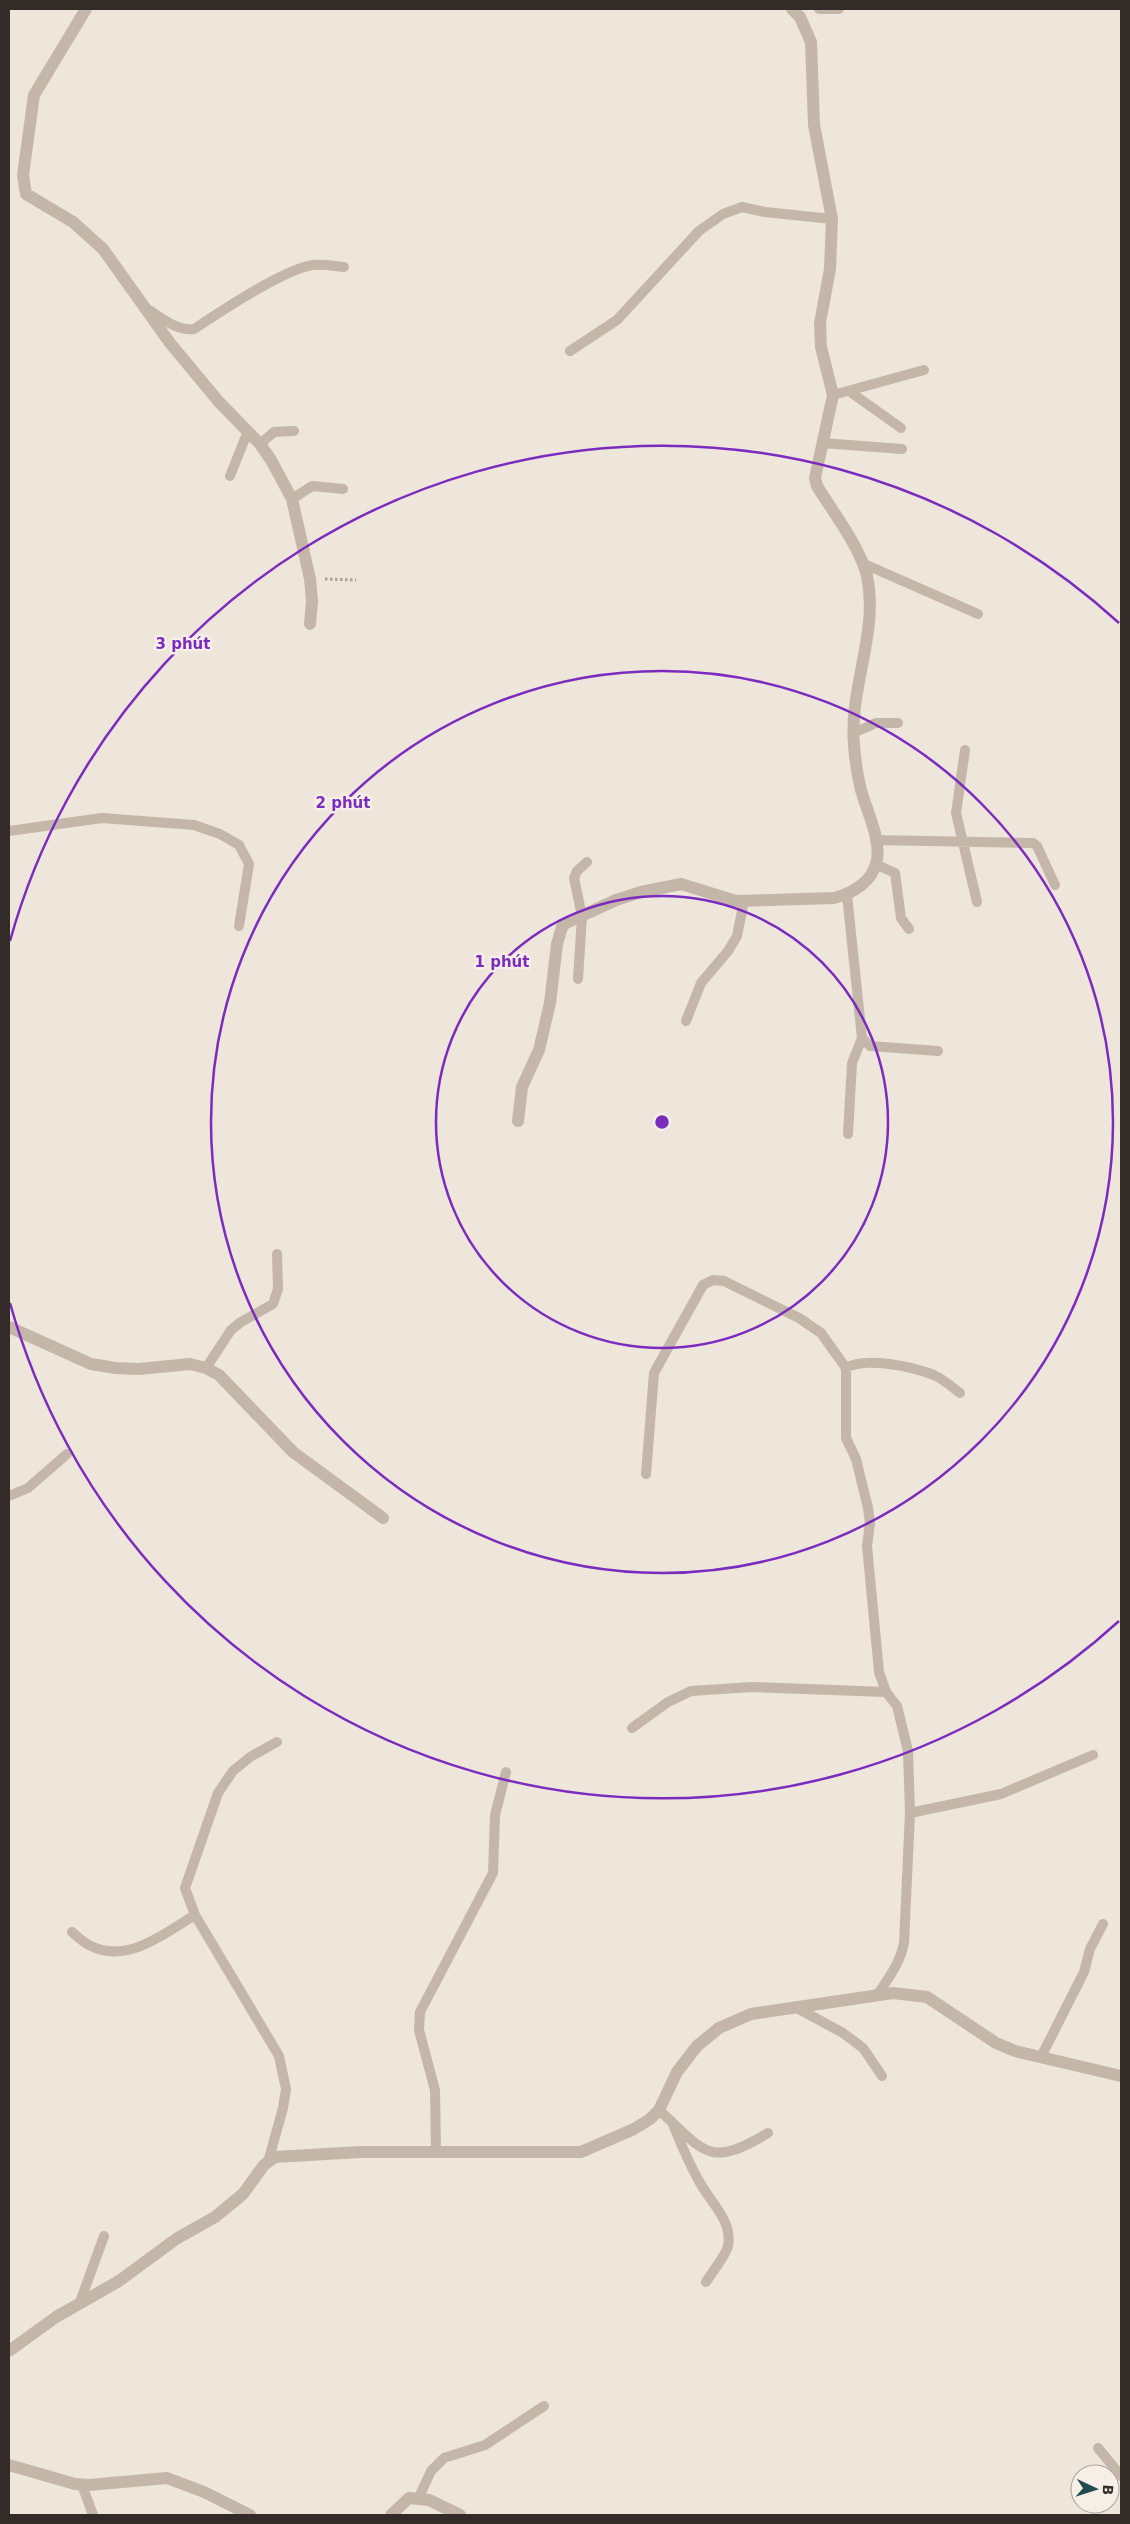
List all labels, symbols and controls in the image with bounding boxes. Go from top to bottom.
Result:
text: 3 phút [156,635,210,653]
text: 2 phút [316,794,370,812]
text: 1 phút [475,953,529,971]
centre of rings [653,1113,671,1131]
north arrow [1070,2464,1120,2514]
text: B [1100,2484,1116,2496]

